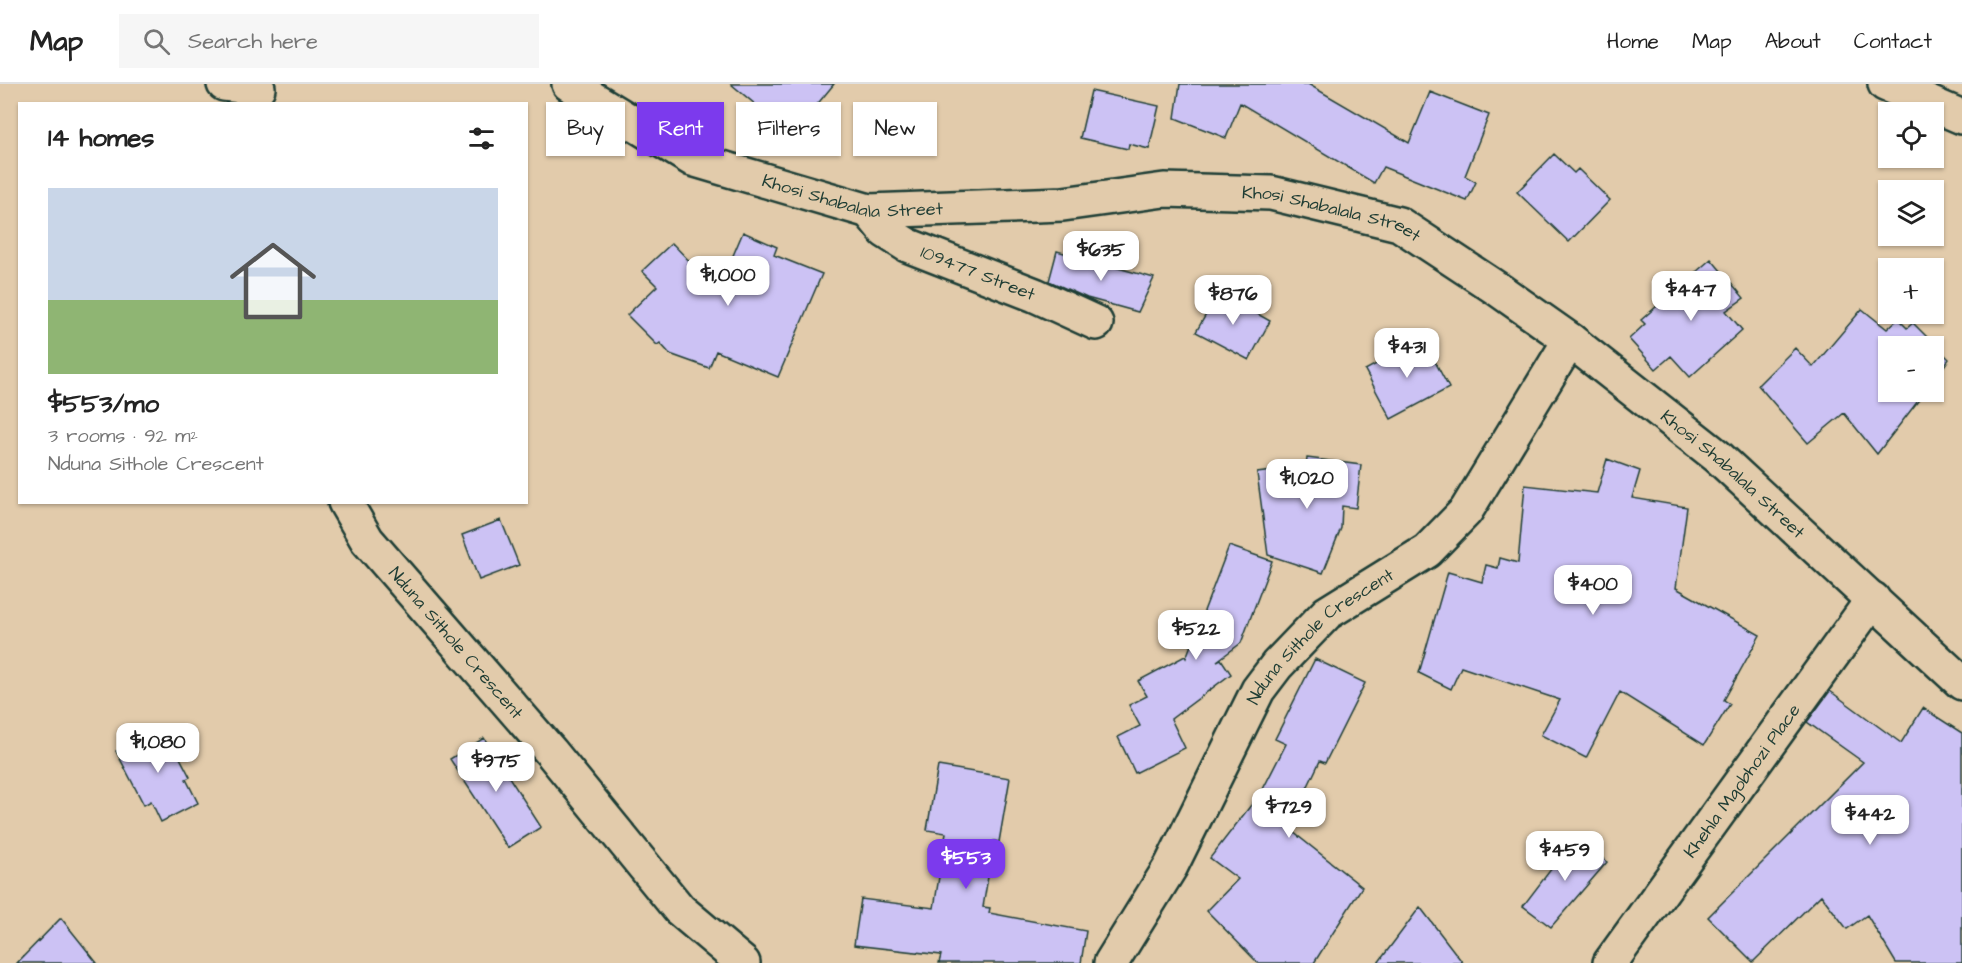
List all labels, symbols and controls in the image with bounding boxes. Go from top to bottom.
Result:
search box [119,14,539,68]
text: Map [30,22,83,61]
icon: search [140,25,173,58]
text: Search here [188,26,318,57]
text: Home [1607,27,1659,56]
text: Map [1692,27,1732,56]
text: About [1765,27,1821,56]
text: Contact [1854,27,1932,56]
chip: Buy [546,102,625,156]
chip: Rent [637,102,724,156]
chip: Filters [736,102,841,156]
chip: New [853,102,937,156]
map controls [1878,102,1944,402]
button: locate [1878,102,1944,168]
text: 14 homes [48,120,154,156]
icon: filters [465,122,498,155]
street label: Khosi Shabalala Street [759,168,944,224]
street label: Khosi Shabalala Street [1242,180,1426,248]
button: layers [1878,180,1944,246]
icon: home [219,227,327,335]
pin: $635 [1065,231,1137,282]
text: $635 [1077,236,1125,264]
street label: 109477 Street [917,240,1040,307]
pin: $1,000 [679,256,777,307]
button: + [1878,258,1944,324]
text: $1,000 [700,261,756,289]
pin: $447 [1655,271,1727,322]
pin: $876 [1197,275,1269,326]
text: $447 [1666,276,1716,304]
text: $876 [1209,280,1257,308]
pin: $431 [1371,328,1443,379]
text: $431 [1388,333,1426,361]
button: − [1878,336,1944,402]
text: $553/mo [48,386,159,422]
street label: Khosi Shabalala Street [1655,404,1811,545]
text: 3 rooms · 92 m² [48,422,198,450]
text: Nduna Sithole Crescent [48,450,264,478]
pin: $1,020 [1258,459,1356,510]
text: $1,020 [1280,464,1334,492]
street label: Nduna Sithole Crescent [383,561,529,725]
street label: Nduna Sithole Crescent [1241,562,1399,709]
pin: $400 [1557,565,1629,616]
text: $400 [1568,570,1618,598]
pin: $522 [1160,610,1232,661]
text: $522 [1172,615,1220,643]
street label: Khehla Mgobhozi Place [1678,699,1807,863]
pin: $1,080 [109,723,207,774]
text: $1,080 [130,728,186,756]
pin: $975 [460,742,532,793]
text: $975 [472,747,520,775]
pin: $729 [1253,788,1325,839]
text: $729 [1266,793,1312,821]
pin: $442 [1834,795,1906,846]
text: $442 [1845,800,1895,828]
pin: $459 [1529,831,1601,882]
text: $459 [1540,836,1590,864]
pin: $553 [930,839,1002,890]
text: $553 [941,844,991,872]

